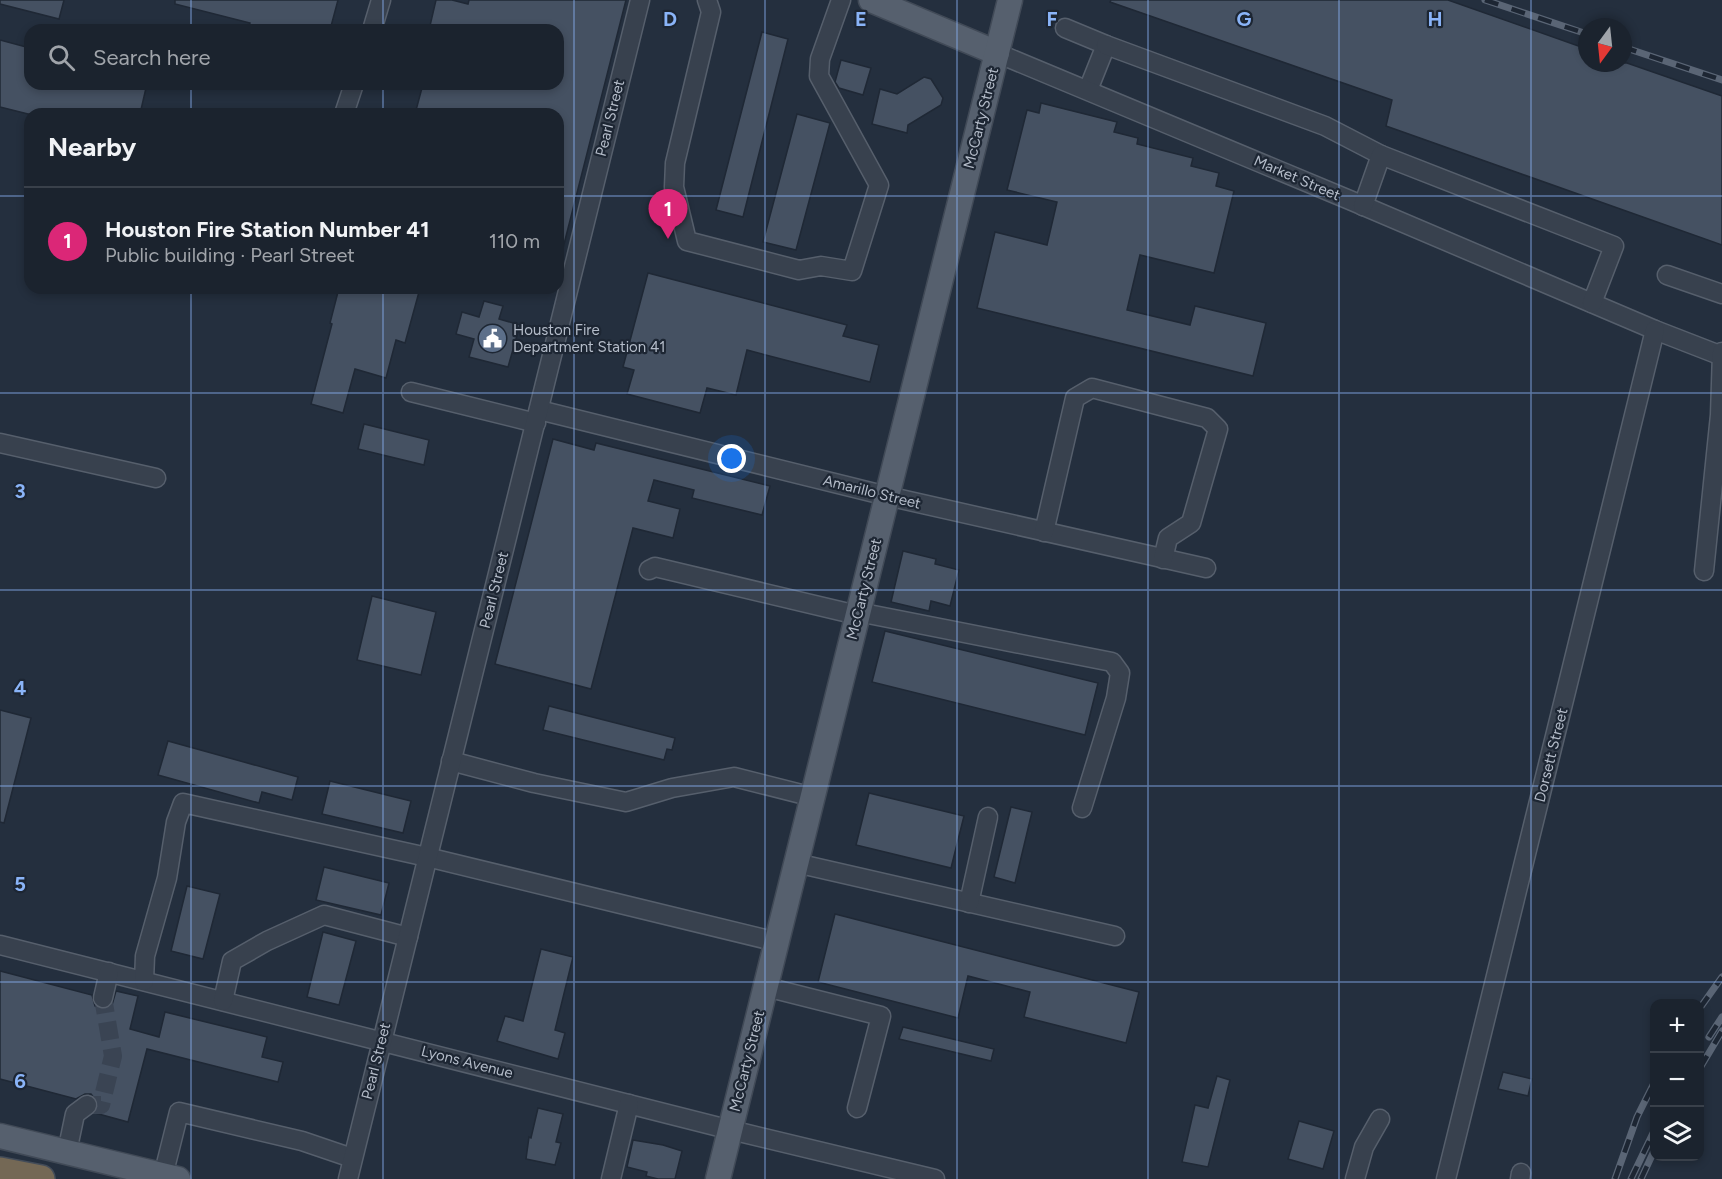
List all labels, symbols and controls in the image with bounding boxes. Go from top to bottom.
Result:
text: D [663,7,677,31]
text: E [855,7,867,31]
text: F [1046,7,1058,31]
text: G [1237,7,1252,31]
text: H [1428,7,1443,31]
north arrow [1578,18,1632,72]
search box [24,24,564,90]
icon: search [45,41,78,74]
text: Search here [93,44,211,71]
street label: McCarty Street [960,65,1002,170]
street label: Pearl Street [592,77,628,158]
text: Nearby [48,131,136,163]
street label: Market Street [1251,152,1343,204]
pin: 1 [648,190,688,239]
text: Houston Fire Station Number 41 [105,216,430,243]
text: 1 [63,229,72,253]
text: 110 m [489,229,540,253]
text: Public building · Pearl Street [105,243,355,267]
place label: Houston Fire Department Station 41 [513,321,665,356]
public building icon: Houston Fire Department Station 41 [476,323,508,355]
your location [717,444,746,473]
street label: Amarillo Street [821,471,923,513]
text: 3 [14,479,26,503]
street label: McCarty Street [843,536,885,641]
street label: Pearl Street [476,549,512,630]
text: 4 [14,676,27,700]
street label: Dorsett Street [1531,706,1571,804]
text: 5 [14,872,26,896]
map controls [1650,999,1704,1161]
button: + [1650,999,1704,1053]
street label: McCarty Street [726,1008,768,1113]
street label: Pearl Street [358,1020,394,1101]
street label: Lyons Avenue [419,1042,515,1082]
button: − [1650,1053,1704,1107]
text: 6 [14,1069,26,1093]
button: layers [1650,1107,1704,1161]

